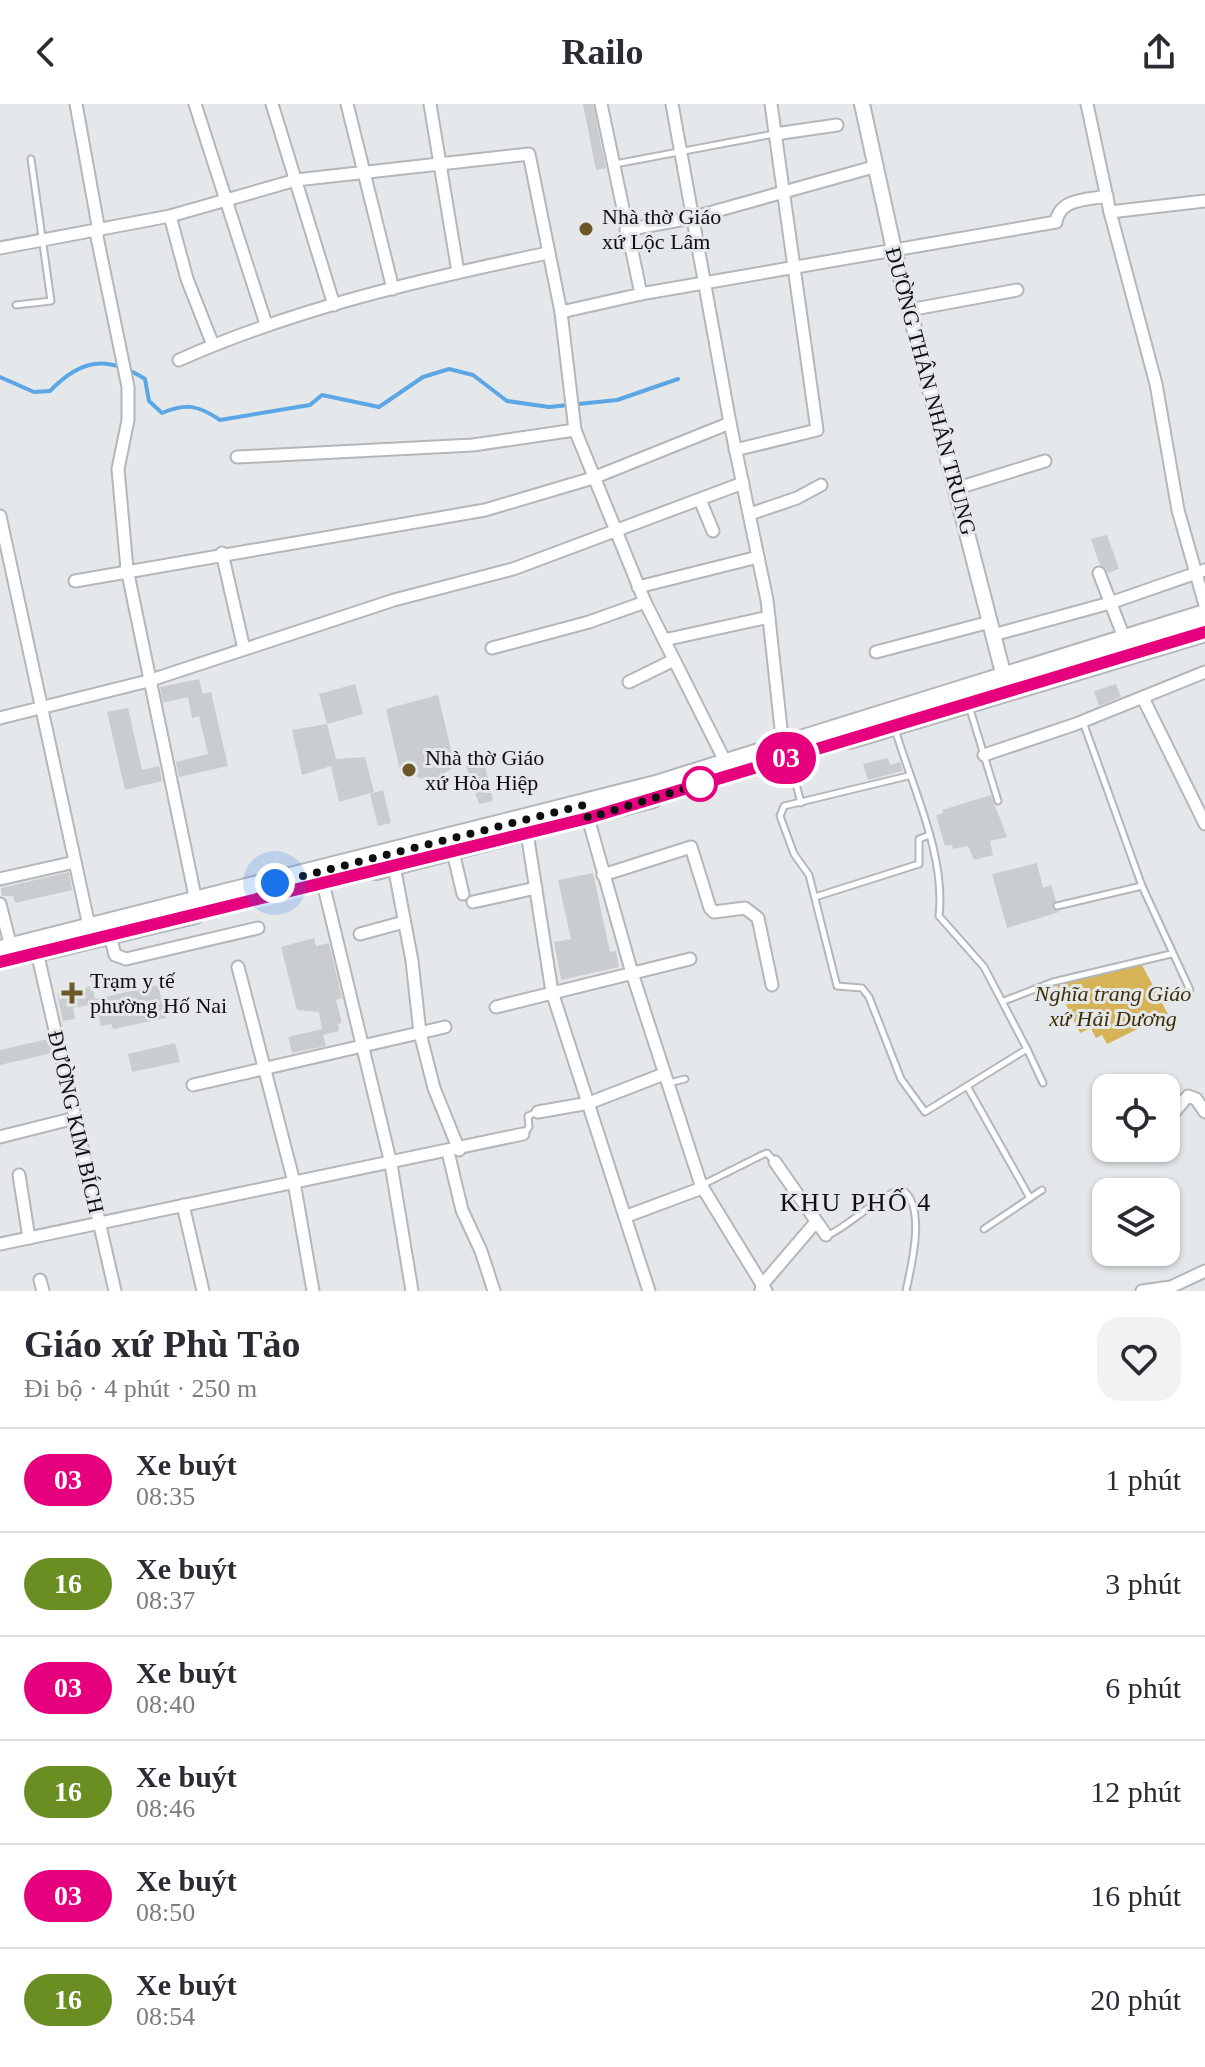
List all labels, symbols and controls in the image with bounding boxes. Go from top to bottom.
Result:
icon: back [24,30,68,74]
icon: share [1137,30,1181,74]
text: Railo [561,32,644,72]
place label: Nhà thờ Giáo xứ Lộc Lâm [602,204,721,254]
marker: Nhà thờ Giáo xứ Lộc Lâm [577,220,595,238]
street label: ĐƯỜNG THÂN NHÂN TRUNG [881,244,982,538]
line badge: 03 [750,732,822,784]
text: 03 [772,742,800,773]
place label: Nhà thờ Giáo xứ Hòa Hiệp [425,745,544,795]
marker: Nhà thờ Giáo xứ Hòa Hiệp [400,761,418,779]
unlabelled marker [683,767,717,801]
your location [255,863,295,903]
place label: Trạm y tế phường Hố Nai [90,968,227,1018]
park label: Nghĩa trang Giáo xứ Hải Dương [1034,981,1191,1031]
marker: Trạm y tế phường Hố Nai [61,982,83,1004]
street label: ĐƯỜNG KIM BÍCH [43,1028,109,1216]
map controls [1092,1074,1180,1266]
button: locate [1092,1074,1180,1162]
button: layers [1092,1178,1180,1266]
district label: KHU PHỐ 4 [780,1188,932,1217]
button: heart [1097,1317,1181,1401]
text: Giáo xứ Phù Tảo [24,1323,301,1365]
text: Đi bộ · 4 phút · 250 m [24,1374,257,1403]
text: Xe buýt [136,1448,237,1481]
text: 1 phút [1105,1463,1181,1496]
text: 03 [54,1464,82,1495]
text: 08:35 [136,1482,195,1511]
text: Xe buýt [136,1552,237,1585]
text: 3 phút [1105,1567,1181,1600]
text: 16 [54,1568,82,1599]
text: 08:37 [136,1586,195,1615]
text: Xe buýt [136,1656,237,1689]
text: 6 phút [1105,1671,1181,1704]
text: 03 [54,1672,82,1703]
text: 08:40 [136,1690,195,1719]
text: Xe buýt [136,1760,237,1793]
text: 12 phút [1090,1775,1181,1808]
text: 16 [54,1776,82,1807]
text: 08:46 [136,1794,195,1823]
text: Xe buýt [136,1864,237,1897]
text: 16 phút [1090,1879,1181,1912]
text: 03 [54,1880,82,1911]
text: 08:50 [136,1898,195,1927]
text: Xe buýt [136,1968,237,2001]
text: 20 phút [1090,1983,1181,2016]
text: 16 [54,1984,82,2015]
text: 08:54 [136,2002,195,2031]

